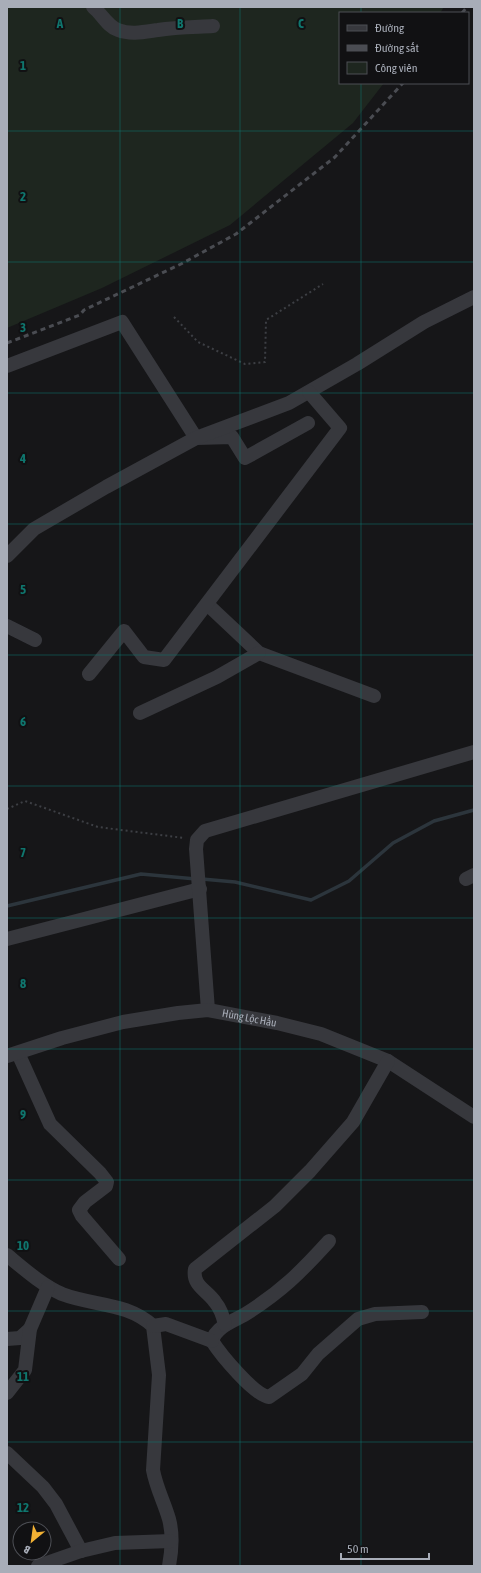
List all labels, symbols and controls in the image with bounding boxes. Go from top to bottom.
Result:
legend [339,12,469,84]
text: A [56,16,64,31]
text: B [177,16,184,31]
text: C [298,16,304,31]
text: Đường [375,21,405,35]
text: Đường sắt [375,41,420,55]
text: 1 [20,58,26,73]
text: Công viên [375,61,418,75]
text: 2 [20,189,26,204]
text: 3 [20,320,26,335]
text: 4 [19,451,26,466]
text: 5 [20,582,26,597]
text: 6 [20,714,26,729]
text: 7 [20,845,26,860]
text: 8 [20,976,26,991]
street label: Hùng Lộc Hầu [221,1007,278,1029]
text: 9 [20,1107,26,1122]
text: 10 [17,1238,29,1253]
text: 11 [17,1369,29,1384]
text: 12 [17,1500,29,1515]
north arrow [12,1521,52,1561]
scale bar [341,1535,429,1561]
text: 50 m [347,1542,369,1556]
text: B [21,1543,32,1556]

